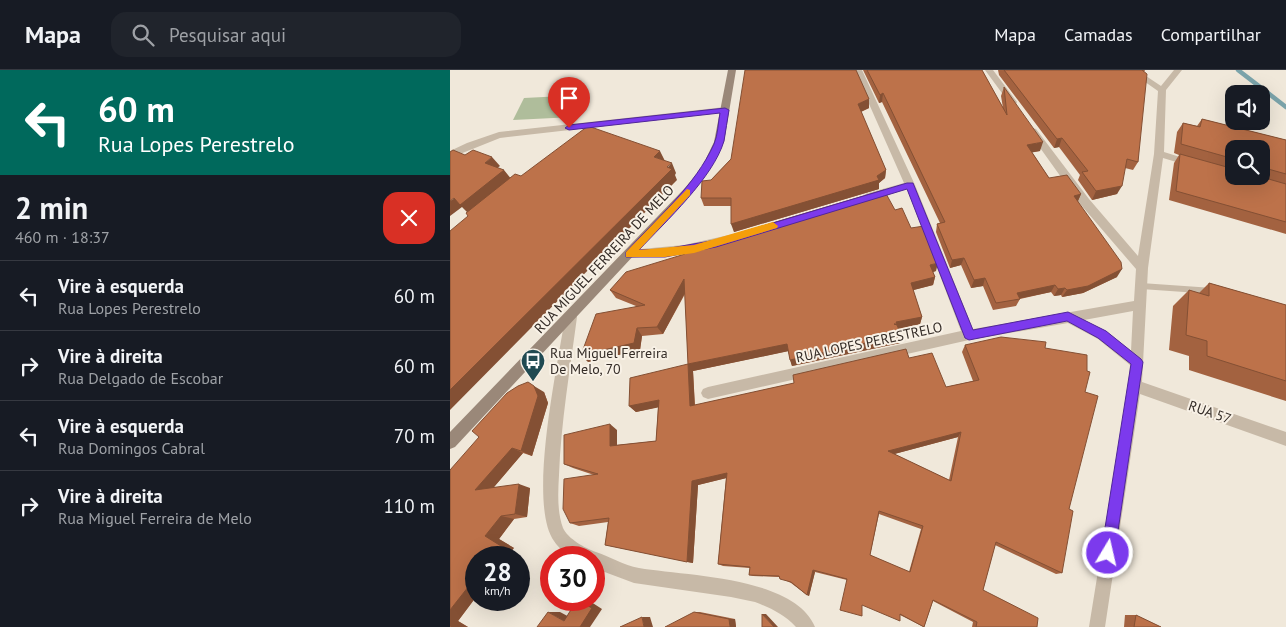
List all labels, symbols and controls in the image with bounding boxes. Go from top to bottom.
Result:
search box [111,12,461,57]
text: Mapa [25,19,81,50]
icon: search [129,21,157,49]
text: Pesquisar aqui [169,23,286,47]
text: Mapa [994,23,1036,46]
text: Camadas [1064,23,1133,46]
text: Compartilhar [1161,23,1261,46]
pin [548,77,590,128]
icon: arrive [555,84,583,112]
map controls [1225,85,1270,185]
button: sound [1225,85,1270,130]
text: 60 m [98,86,175,132]
icon: left [15,90,80,155]
text: Rua Lopes Perestrelo [98,130,295,158]
button: search [1225,140,1270,185]
street label: RUA MIGUEL FERREIRA DE MELO [530,181,678,337]
text: 2 min [15,188,88,227]
button: close [383,192,435,244]
text: 460 m · 18:37 [15,227,110,247]
text: Vire à esquerda [58,274,184,298]
icon: left [15,282,43,310]
text: 60 m [394,284,435,308]
text: Rua Lopes Perestrelo [58,298,201,318]
street label: RUA LOPES PERESTRELO [794,318,944,366]
text: Vire à direita [58,344,163,368]
place label: Rua Miguel Ferreira De Melo, 70 [550,344,668,378]
bus stop icon: Rua Miguel Ferreira De Melo, 70 [520,348,546,382]
icon: right [15,352,43,380]
text: 60 m [394,354,435,378]
text: Rua Delgado de Escobar [58,368,223,388]
street label: RUA 57 [1186,396,1234,428]
text: Vire à esquerda [58,414,184,438]
icon: left [15,422,43,450]
text: 70 m [394,424,435,448]
text: Rua Domingos Cabral [58,438,205,458]
text: Vire à direita [58,484,163,508]
icon: right [15,492,43,520]
text: 110 m [383,494,435,518]
text: Rua Miguel Ferreira de Melo [58,508,252,528]
position arrow [1081,526,1133,578]
speed limit sign: 30 [540,546,605,611]
text: 28 [483,556,512,588]
text: km/h [484,583,511,598]

